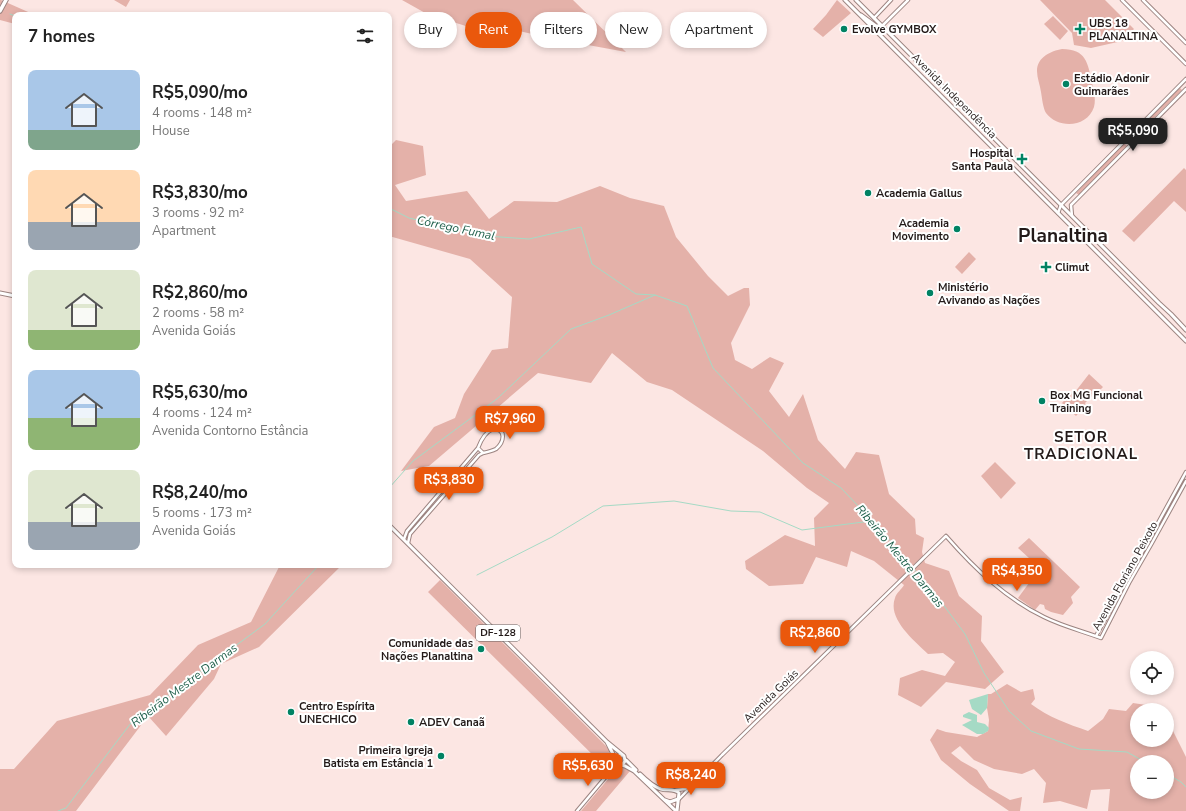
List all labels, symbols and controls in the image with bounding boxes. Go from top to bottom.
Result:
chip: Buy [404,12,457,48]
chip: Rent [465,12,522,48]
chip: Filters [530,12,597,48]
chip: New [605,12,662,48]
chip: Apartment [670,12,767,48]
place label: UBS 18 PLANALTINA [1089,16,1159,44]
place label: Evolve GYMBOX [852,22,937,37]
marker: UBS 18 PLANALTINA [1074,23,1086,35]
marker: Evolve GYMBOX [839,24,849,34]
text: 7 homes [28,25,95,48]
icon: filters [354,25,376,47]
street label: Avenida Independência [908,50,1000,142]
place label: Estádio Adonir Guimarães [1074,71,1150,99]
marker: Estádio Adonir Guimarães [1061,79,1071,89]
text: R$5,090/mo [152,81,248,104]
icon: home [60,86,108,134]
text: 4 rooms · 148 m² [152,104,252,122]
pin: R$5,090 [1096,118,1170,152]
text: House [152,122,190,140]
text: R$5,090 [1107,122,1159,140]
place label: Hospital Santa Paula [952,146,1013,174]
marker: Hospital Santa Paula [1016,153,1028,165]
text: R$3,830/mo [152,181,248,204]
icon: home [60,186,108,234]
place label: Academia Gallus [876,186,962,201]
marker: Academia Gallus [863,188,873,198]
text: 3 rooms · 92 m² [152,204,244,222]
water label: Córrego Fumal [416,212,497,244]
place label: Academia Movimento [892,216,949,244]
text: Apartment [152,222,215,240]
district label: Planaltina [1018,223,1108,249]
marker: Academia Movimento [952,224,962,234]
place label: Climut [1055,260,1090,275]
marker: Climut [1040,261,1052,273]
place label: Ministério Avivando as Nações [938,280,1040,308]
text: R$2,860/mo [152,281,248,304]
icon: home [60,286,108,334]
marker: Ministério Avivando as Nações [925,288,935,298]
text: 2 rooms · 58 m² [152,304,244,322]
text: Avenida Goiás [152,322,236,340]
text: R$5,630/mo [152,381,248,404]
icon: home [60,386,108,434]
place label: Box MG Funcional Training [1050,388,1143,416]
marker: Box MG Funcional Training [1037,396,1047,406]
text: 4 rooms · 124 m² [152,404,252,422]
pin: R$7,960 [473,406,547,440]
text: R$7,960 [484,410,536,428]
text: Avenida Contorno Estância [152,422,309,440]
district label: SETOR TRADICIONAL [1024,427,1138,464]
pin: R$3,830 [412,467,486,501]
text: R$3,830 [423,471,475,489]
text: R$8,240/mo [152,481,248,504]
icon: home [60,486,108,534]
water label: Ribeirão Mestre Darmas [852,501,948,611]
text: 5 rooms · 173 m² [152,504,252,522]
street label: Avenida Floriano Peixoto [1089,519,1161,633]
text: Avenida Goiás [152,522,236,540]
pin: R$4,350 [980,558,1054,592]
text: R$4,350 [991,562,1043,580]
pin: R$2,860 [778,620,852,654]
text: R$2,860 [789,624,841,642]
road number: DF-128 [476,625,520,641]
place label: Comunidade das Nações Planaltina [381,636,473,664]
water label: Ribeirão Mestre Darmas [127,639,241,730]
marker: Comunidade das Nações Planaltina [476,644,486,654]
map controls [1130,651,1174,799]
button: locate [1130,651,1174,695]
street label: Avenida Goiás [740,666,802,726]
place label: Centro Espírita UNECHICO [299,699,375,727]
button: + [1130,703,1174,747]
marker: Centro Espírita UNECHICO [286,707,296,717]
place label: ADEV Canaã [419,715,485,730]
marker: ADEV Canaã [406,717,416,727]
place label: Primeira Igreja Batista em Estância 1 [323,743,433,771]
marker: Primeira Igreja Batista em Estância 1 [436,751,446,761]
pin: R$5,630 [551,753,625,787]
button: − [1130,755,1174,799]
text: R$5,630 [562,757,614,775]
pin: R$8,240 [654,762,728,796]
text: R$8,240 [665,766,717,784]

